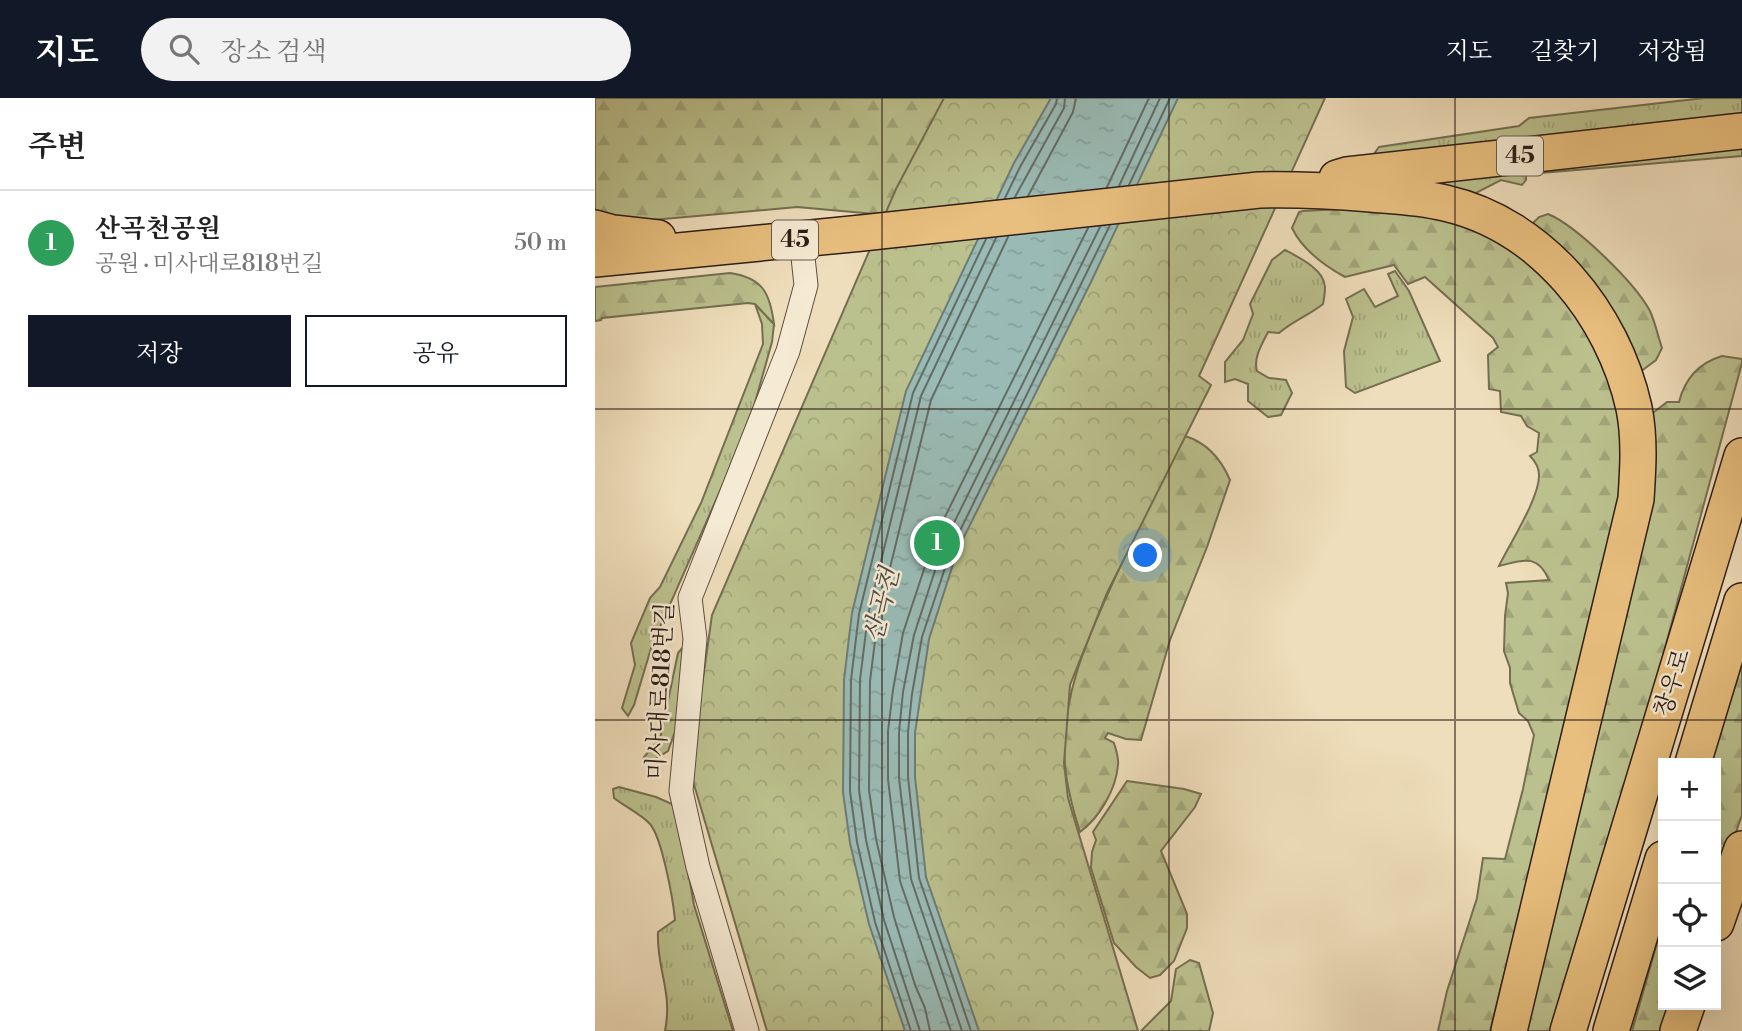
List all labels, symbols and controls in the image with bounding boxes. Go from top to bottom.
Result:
search box [141,18,631,81]
icon: search [165,30,203,68]
text: 지도 [35,33,99,74]
text: 장소 검색 [221,36,327,68]
text: 지도 [1446,37,1492,67]
text: 길찾기 [1530,37,1599,67]
text: 저장됨 [1637,37,1707,67]
text: 주변 [28,128,86,166]
road number: 45 [1497,137,1543,176]
text: 산곡천공원 [95,213,221,245]
road number: 45 [772,220,818,260]
text: 1 [45,229,57,257]
text: 50 m [514,229,567,257]
text: 공원 · 미사대로818번길 [95,250,323,278]
button: 저장 [28,315,291,387]
button: 공유 [305,315,567,387]
pin: 1 [914,517,960,569]
your location [1128,538,1162,572]
water label: 산곡천 [857,563,907,645]
street label: 미사대로818번길 [641,601,681,781]
street label: 창우로 [1648,645,1698,721]
map controls [1658,758,1721,1010]
button: + [1658,758,1721,821]
button: − [1658,821,1721,884]
button: locate [1658,884,1721,947]
button: layers [1658,947,1721,1010]

